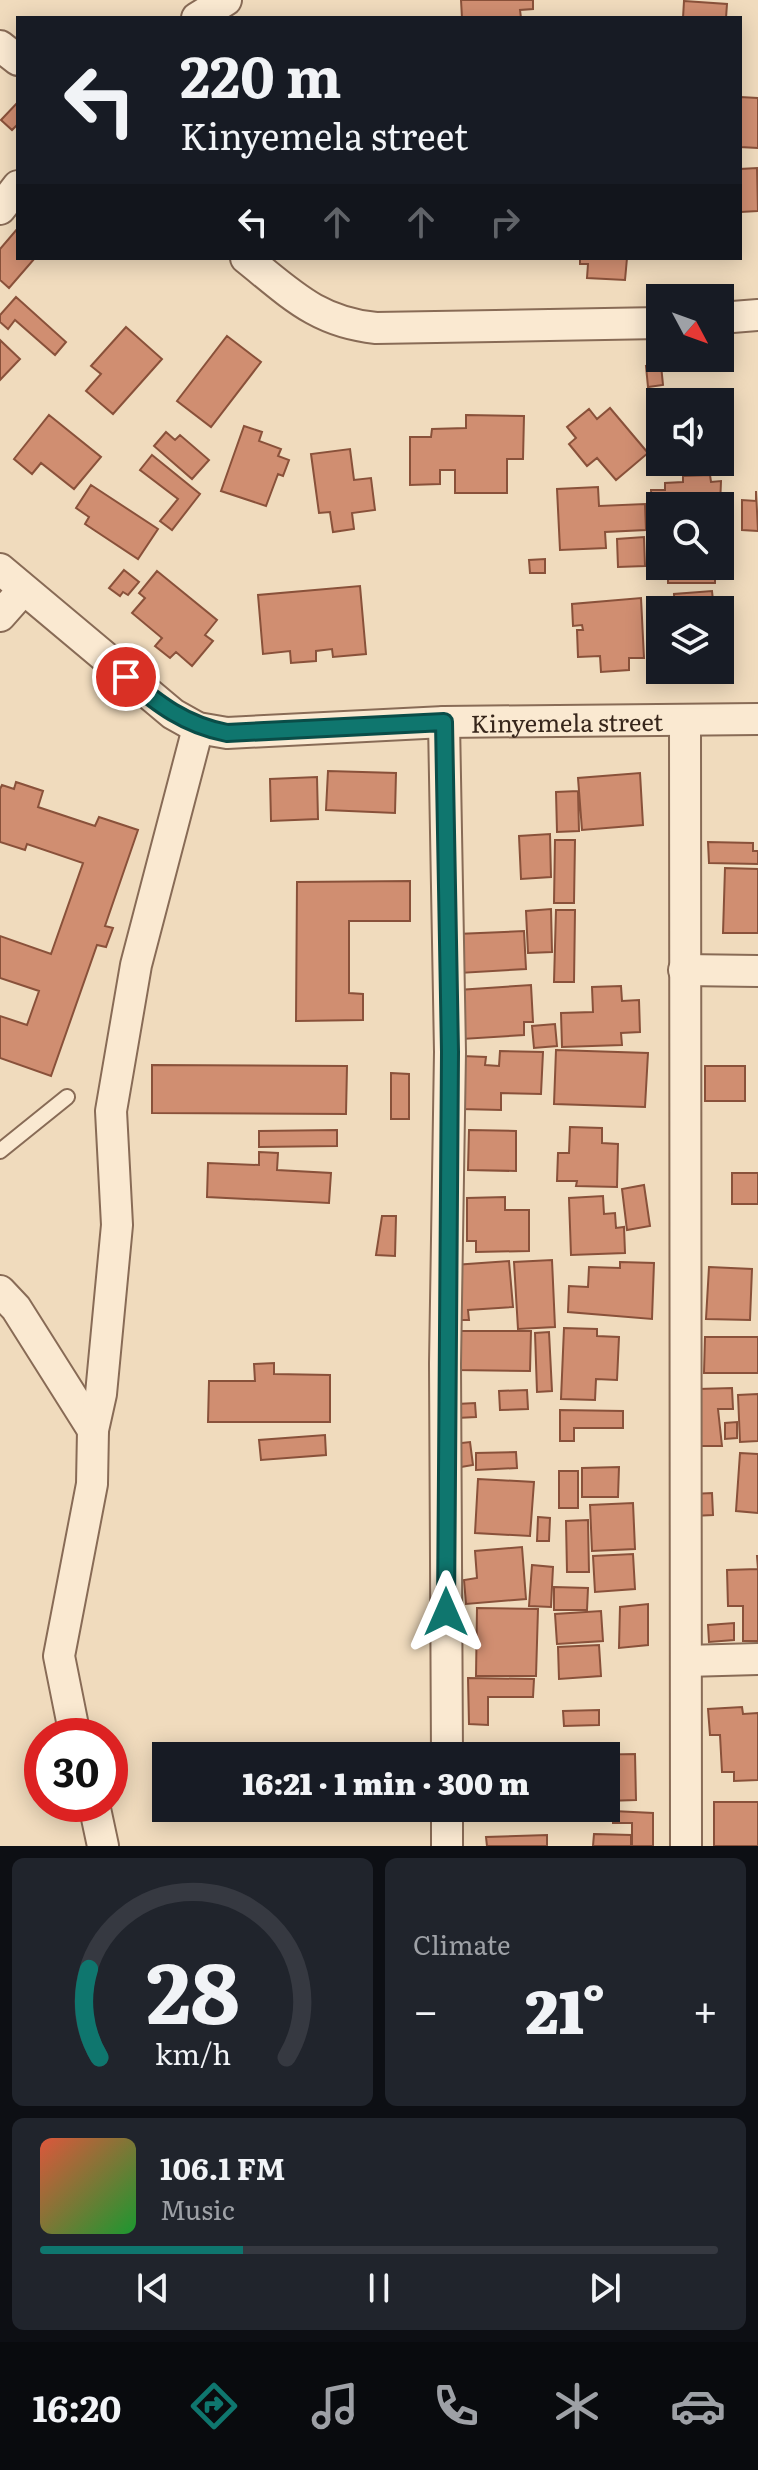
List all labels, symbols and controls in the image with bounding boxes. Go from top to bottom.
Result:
text: 220 m [180,32,342,115]
icon: left [48,48,152,152]
text: Kinyemela street [180,108,468,161]
icon: left [231,200,275,244]
icon: ahead [315,200,359,244]
icon: ahead [399,200,443,244]
icon: right [483,200,527,244]
north arrow [646,284,734,372]
map controls [646,284,734,684]
button: sound [646,388,734,476]
button: search [646,492,734,580]
button: layers [646,596,734,684]
pin [92,643,160,711]
icon: arrive [104,655,148,699]
street label: Kinyemela street [471,702,664,739]
position arrow [404,1570,488,1654]
speed limit sign: 30 [24,1718,128,1822]
text: 16:21 · 1 min · 300 m [243,1760,529,1804]
text: Climate [413,1924,511,1963]
text: 28 [146,1926,239,2050]
text: 21° [525,1963,606,2052]
text: − [413,1975,439,2041]
text: + [692,1975,718,2041]
text: km/h [154,2031,231,2074]
text: 106.1 FM [160,2145,285,2189]
text: Music [160,2189,235,2228]
icon: previous [131,2266,175,2310]
icon: pause [357,2266,401,2310]
icon: next [583,2266,627,2310]
icon: directions [186,2378,242,2434]
icon: music [307,2378,363,2434]
icon: phone [428,2378,484,2434]
icon: climate [549,2378,605,2434]
icon: car [670,2378,726,2434]
text: 16:20 [32,2380,122,2433]

